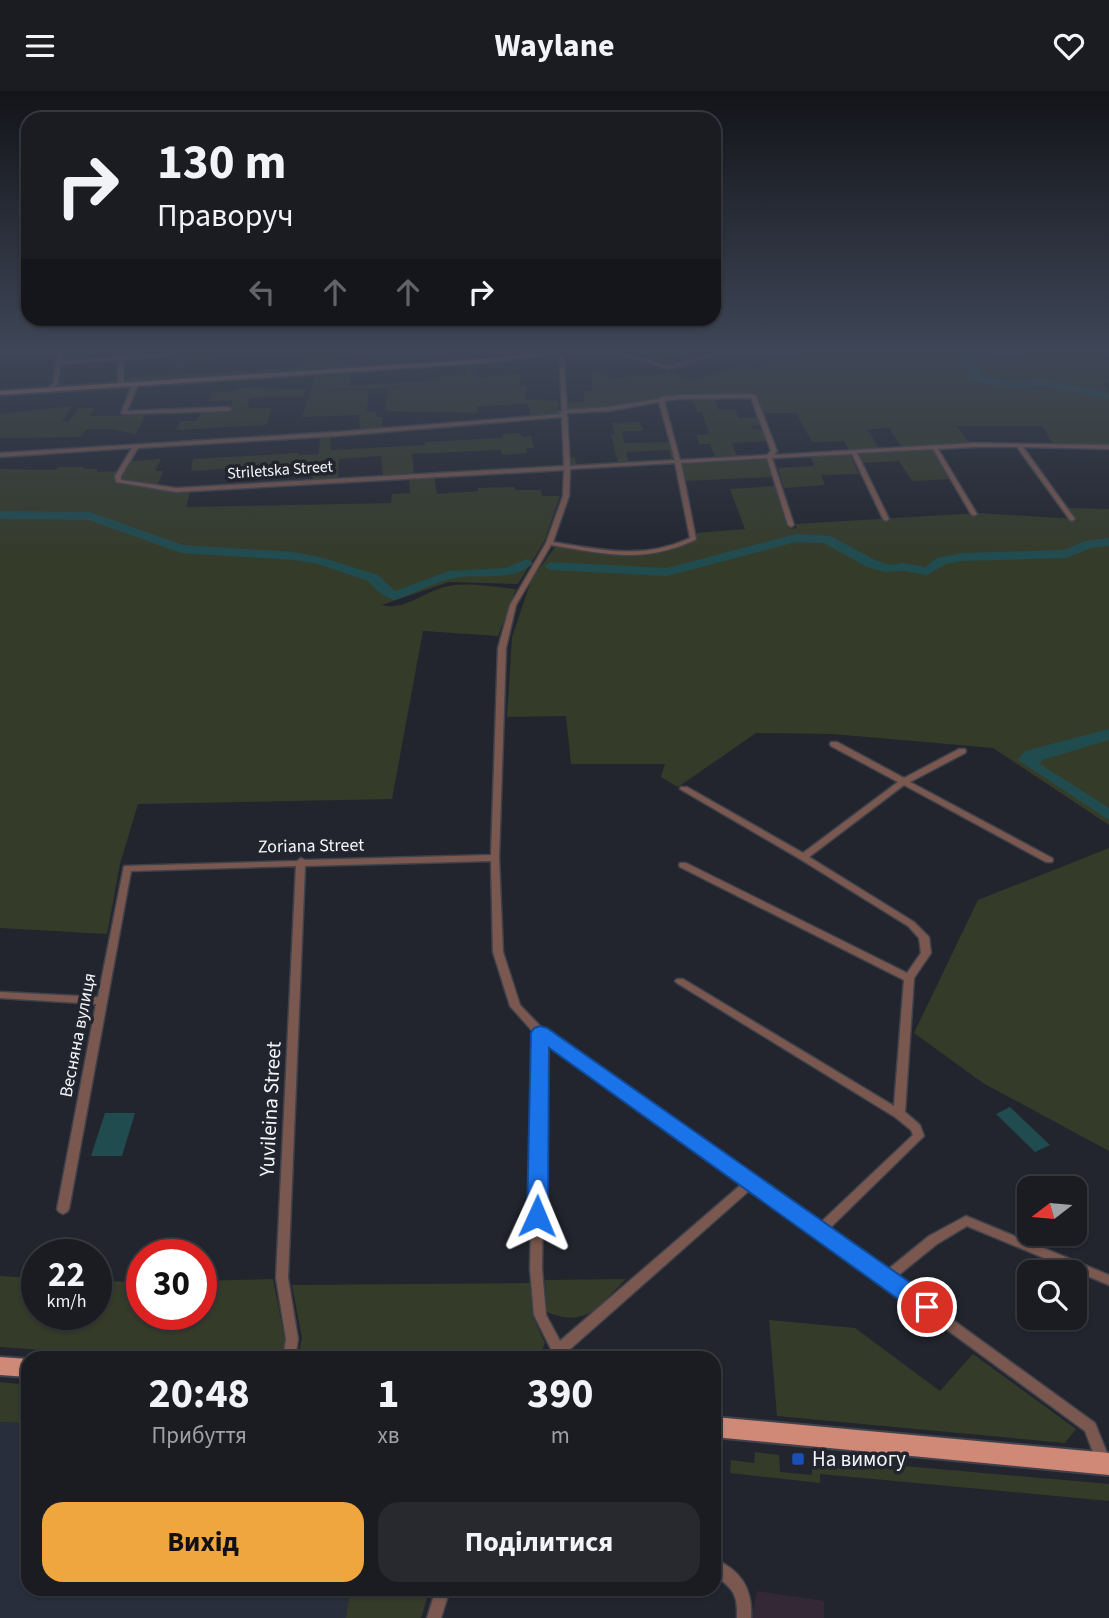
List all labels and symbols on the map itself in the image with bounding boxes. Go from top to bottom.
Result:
street label: Striletska Street [226,455,334,485]
street label: Zoriana Street [258,833,364,859]
street label: Весняна вулиця [54,971,102,1099]
street label: Yuvileina Street [251,1041,289,1178]
north arrow [1017,1176,1087,1246]
position arrow [500,1179,574,1253]
speed limit sign: 30 [126,1239,217,1330]
pin [897,1277,957,1337]
place label: На вимогу [812,1444,906,1474]
marker: На вимогу [790,1451,806,1467]

